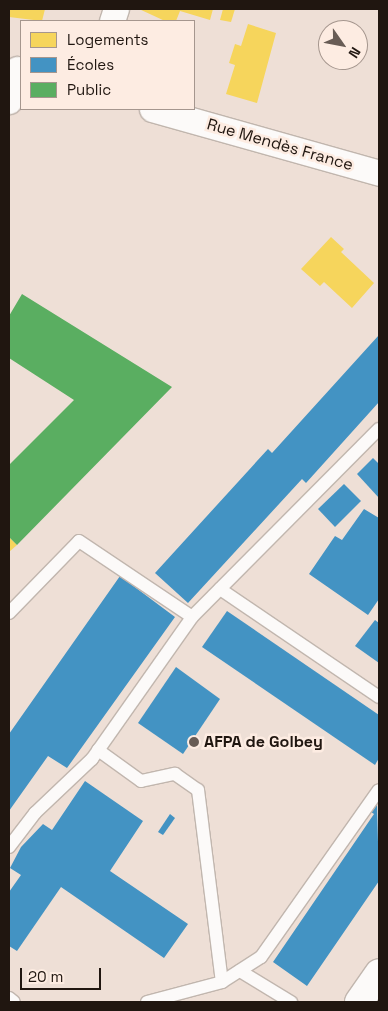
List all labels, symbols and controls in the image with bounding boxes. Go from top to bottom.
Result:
legend [20,20,195,110]
north arrow [318,20,368,70]
text: Logements [67,30,149,49]
text: N [345,44,365,61]
text: Écoles [67,55,114,74]
text: Public [67,80,111,99]
street label: Rue Mendès France [205,115,355,175]
place label: AFPA de Golbey [204,732,323,752]
marker: AFPA de Golbey [188,736,200,748]
scale bar [22,958,104,990]
text: 20 m [28,967,63,986]

